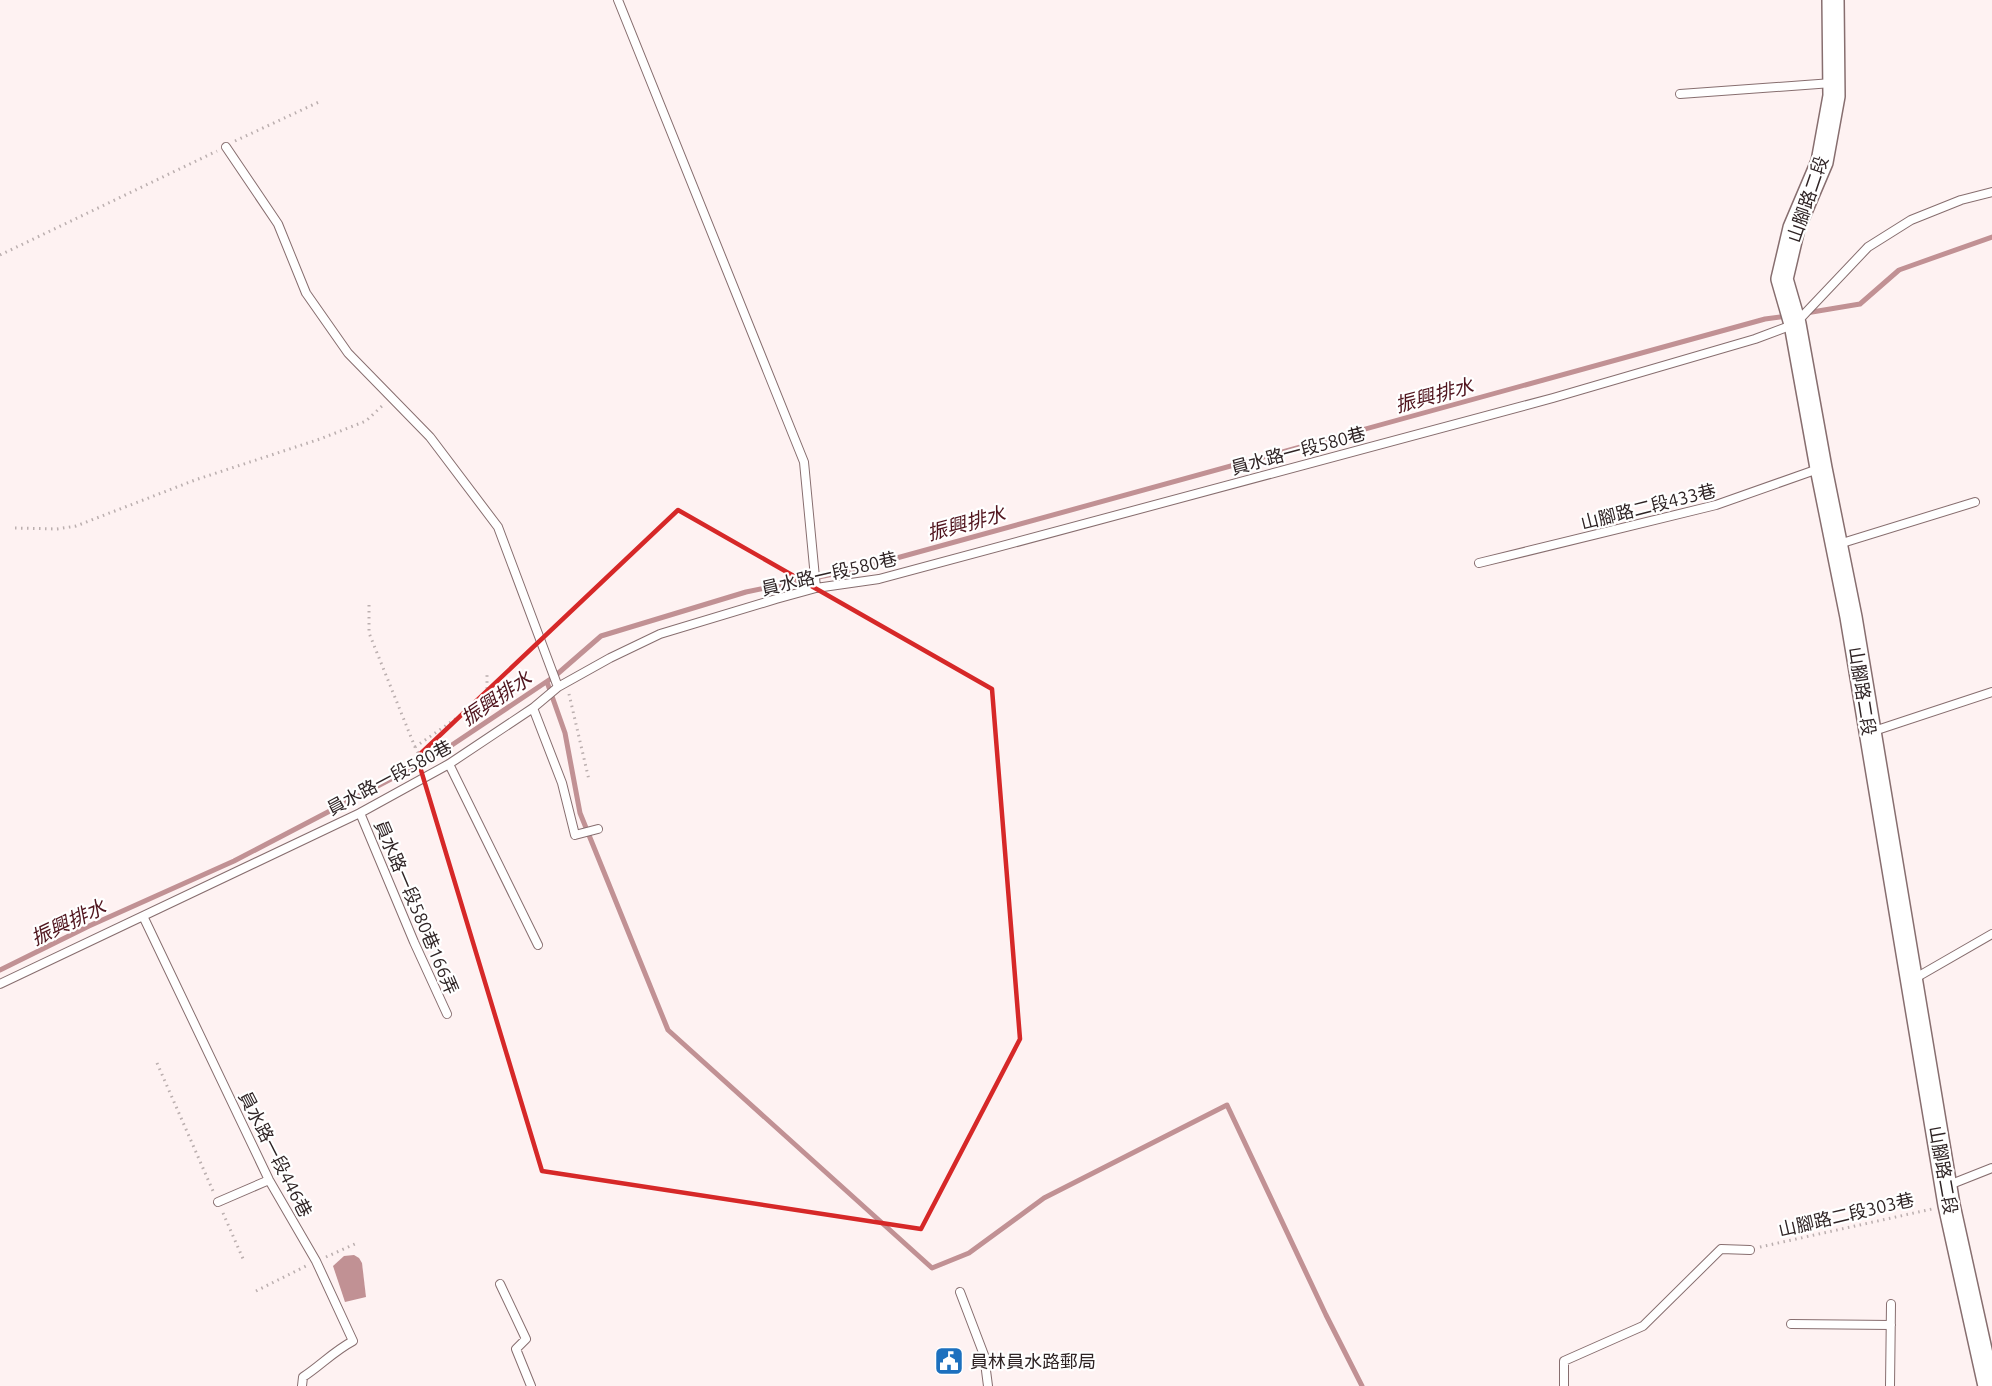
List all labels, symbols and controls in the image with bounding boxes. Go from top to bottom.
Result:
street label: 山腳路二段 [1783,153,1831,245]
water label: 振興排水 [1392,373,1477,416]
street label: 員水路一段580巷 [1229,422,1367,478]
street label: 山腳路二段433巷 [1578,480,1718,532]
water label: 振興排水 [924,501,1009,544]
street label: 員水路一段580巷 [759,548,899,598]
street label: 山腳路二段 [1846,645,1880,737]
water label: 振興排水 [456,666,536,730]
street label: 員水路一段580巷 [323,736,455,818]
street label: 員水路一段580巷166弄 [371,817,463,997]
water label: 振興排水 [27,894,110,949]
street label: 員水路一段446巷 [236,1088,316,1220]
street label: 山腳路二段 [1926,1124,1962,1216]
street label: 山腳路二段303巷 [1776,1189,1916,1239]
public building icon: 員林員水路郵局 [933,1345,965,1377]
place label: 員林員水路郵局 [970,1351,1096,1371]

